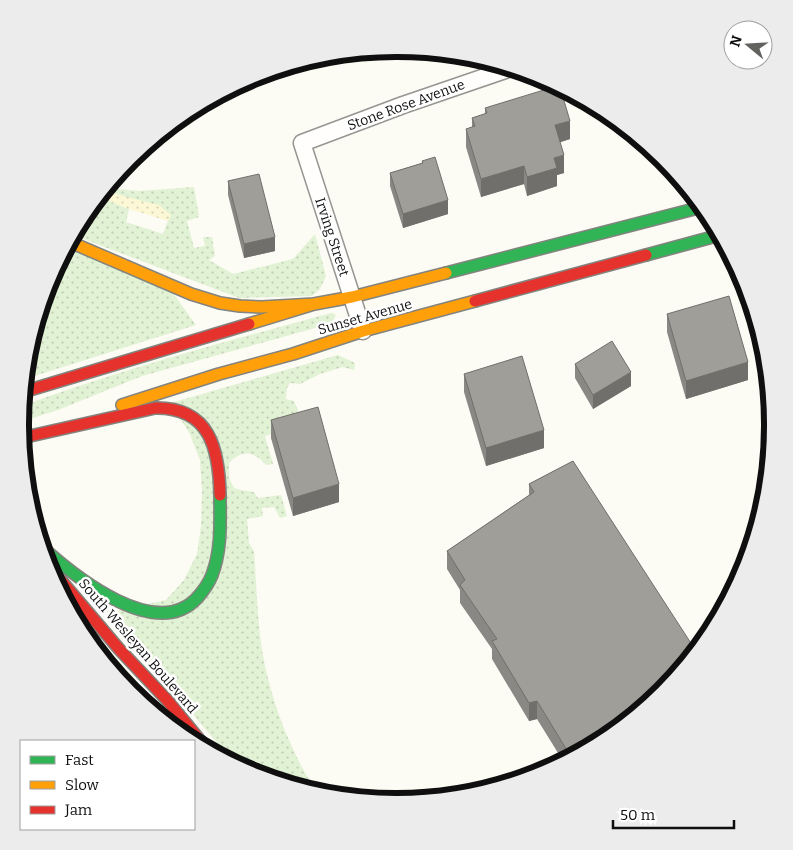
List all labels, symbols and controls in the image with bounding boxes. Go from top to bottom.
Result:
north arrow [723,20,773,70]
text: N [726,33,746,49]
street label: Stone Rose Avenue [345,76,467,134]
street label: Irving Street [311,196,353,278]
street label: Sunset Avenue [316,295,414,339]
street label: South Wesleyan Boulevard [75,575,201,717]
legend [20,740,195,830]
text: Fast [65,751,94,769]
text: Slow [65,776,100,794]
scale bar [613,798,734,830]
text: Jam [64,801,93,819]
text: 50 m [620,806,656,824]

